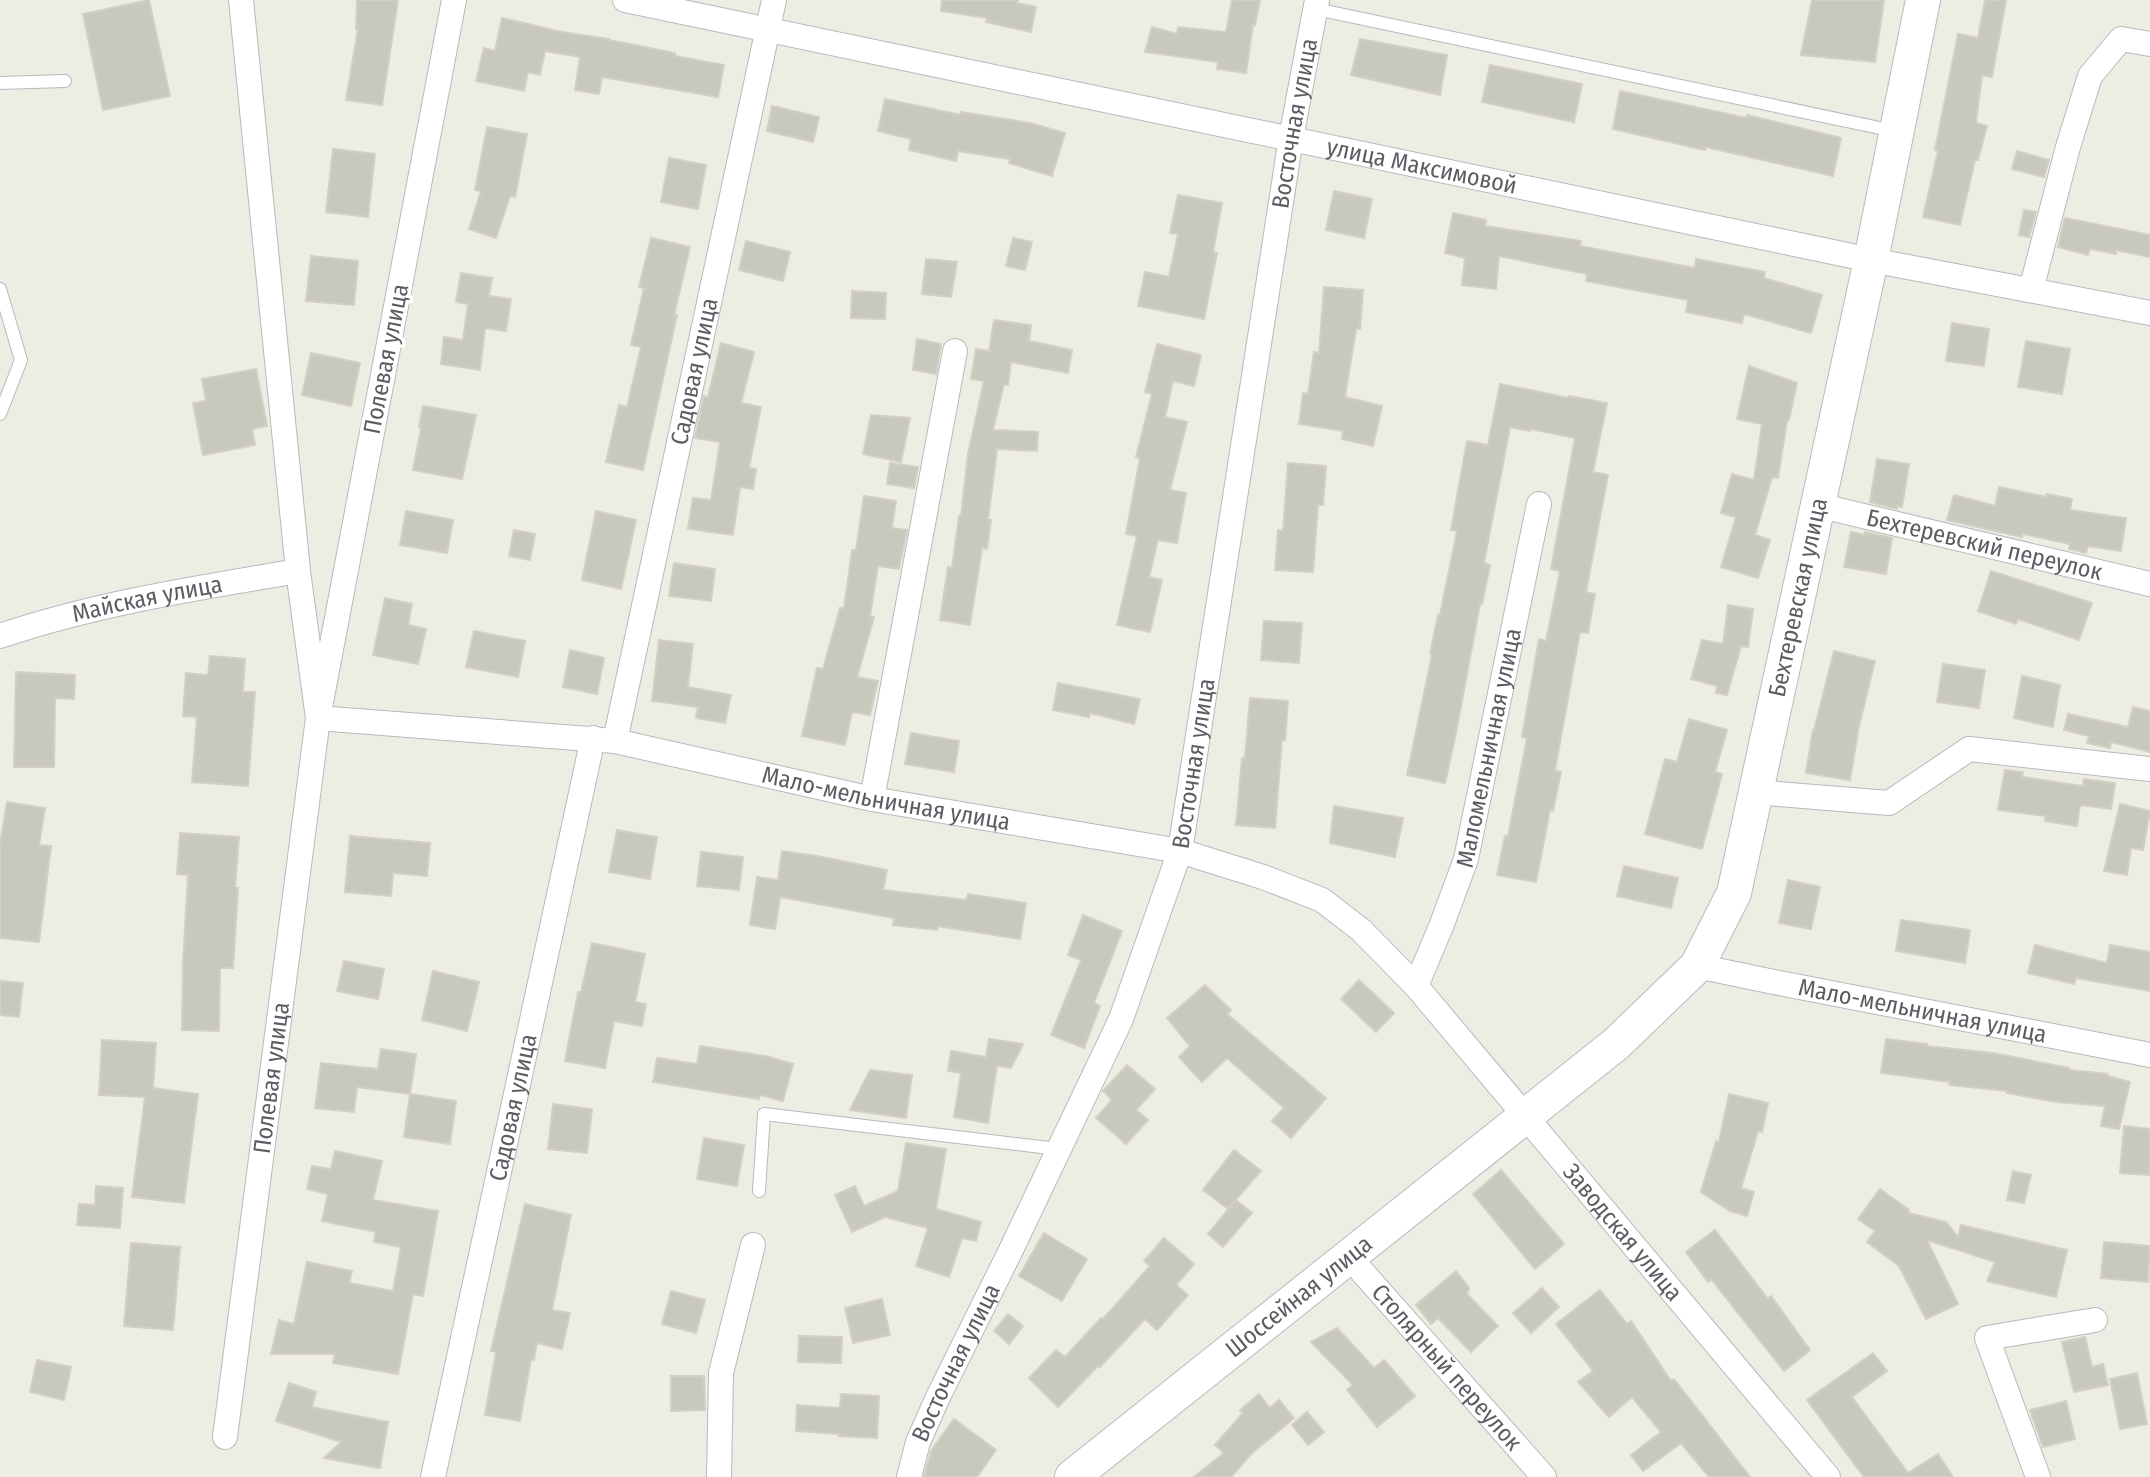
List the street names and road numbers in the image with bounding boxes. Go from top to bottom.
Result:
street label: Восточная улица [1266,36,1323,210]
street label: улица Максимовой [1324,133,1519,200]
street label: Полевая улица [358,282,414,436]
street label: Садовая улица [665,295,724,448]
street label: Бехтеревская улица [1763,495,1833,700]
street label: Бехтеревский переулок [1864,503,2106,586]
street label: Майская улица [69,570,224,628]
street label: Маломельничная улица [1451,626,1527,870]
street label: Восточная улица [1167,676,1221,851]
street label: Мало-мельничная улица [759,761,1012,836]
street label: Мало-мельничная улица [1796,973,2049,1049]
street label: Полевая улица [248,1001,295,1155]
street label: Садовая улица [483,1031,543,1184]
street label: Заводская улица [1557,1158,1688,1307]
street label: Шоссейная улица [1220,1230,1378,1363]
street label: Столярный переулок [1366,1278,1528,1457]
street label: Восточная улица [906,1279,1006,1446]

